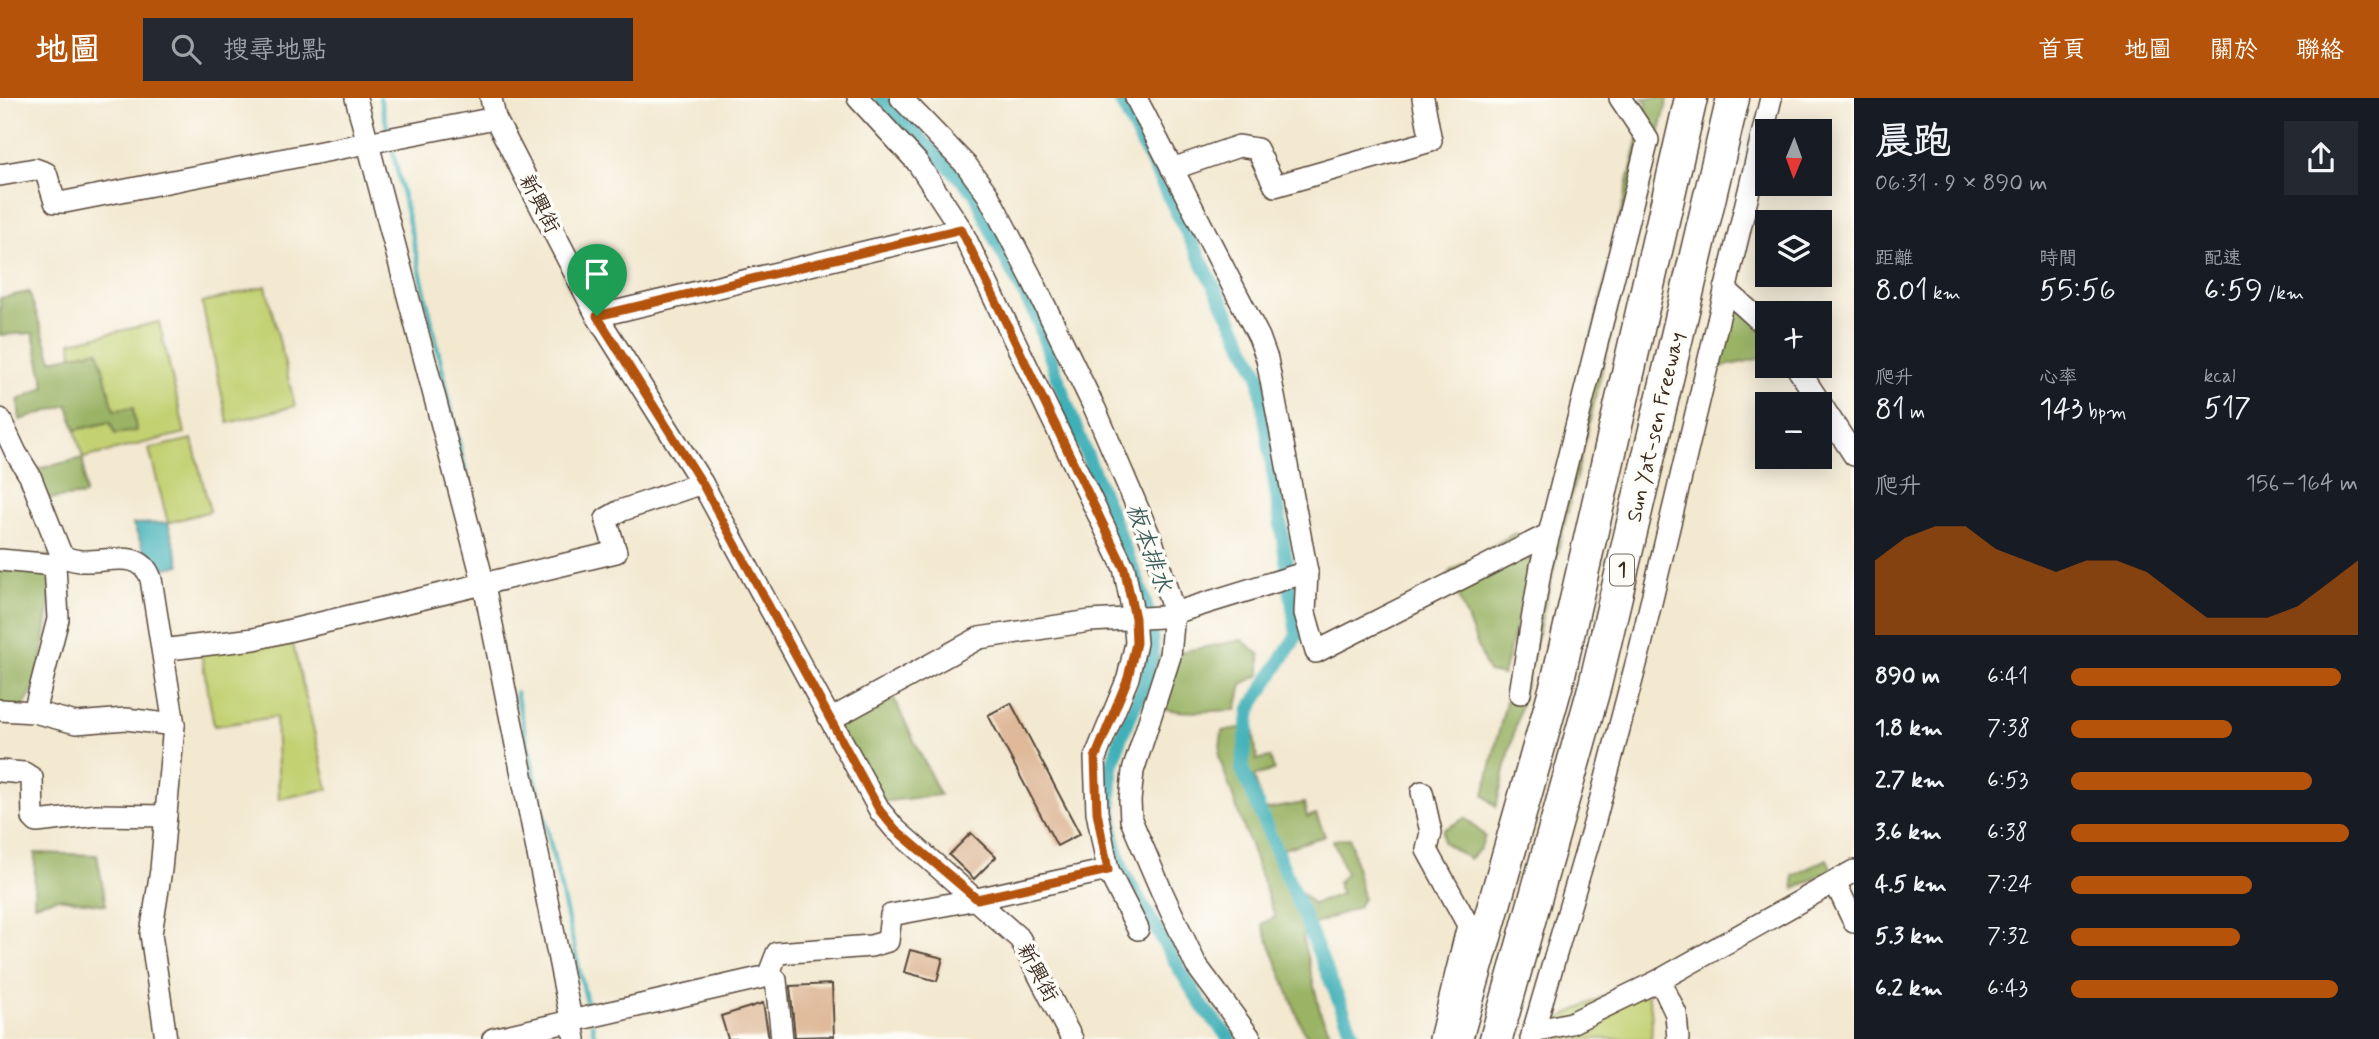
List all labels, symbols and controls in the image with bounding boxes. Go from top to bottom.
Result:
search box [143,18,633,81]
text: 地圖 [35,29,101,73]
icon: search [167,30,205,68]
text: 搜尋地點 [223,34,327,68]
text: 首頁 [2038,35,2086,66]
text: 地圖 [2124,35,2172,66]
text: 關於 [2210,35,2258,66]
text: 聯絡 [2296,35,2344,66]
text: 晨跑 [1875,118,1951,167]
north arrow [1755,119,1832,196]
map controls [1755,119,1832,469]
button: share [2284,121,2358,195]
text: 06:31 · 9 × 890 m [1875,169,2048,199]
street label: 新興街 [512,170,566,238]
button: layers [1755,210,1832,287]
pin [567,244,627,316]
text: 距離 [1875,246,1913,271]
text: 時間 [2039,246,2077,271]
text: 配速 [2204,246,2242,271]
icon: arrive [578,255,616,293]
text: 8.01 [1875,271,1928,310]
text: 55:56 [2039,271,2116,310]
text: 6:59 [2204,271,2263,310]
text: km [1928,281,1961,306]
text: /km [2263,281,2304,306]
button: + [1755,301,1832,378]
street label: Sun Yat-sen Freeway [1621,329,1691,525]
text: kcal [2204,364,2236,389]
text: 爬升 [1875,365,1913,390]
text: 心率 [2039,365,2077,390]
text: 517 [2204,389,2251,428]
text: 81 [1875,390,1905,429]
text: 143 [2039,390,2083,429]
button: − [1755,392,1832,469]
text: m [1905,400,1925,425]
text: bpm [2083,400,2127,425]
text: 156–164 m [2246,469,2358,499]
text: 爬升 [1875,472,1921,502]
water label: 板本排水 [1118,500,1178,597]
road number: 1 [1610,555,1634,586]
text: 890 m [1875,662,1940,692]
text: 6:41 [1987,662,2028,692]
text: 1.8 km [1875,714,1943,744]
text: 7:38 [1987,714,2030,744]
text: 2.7 km [1875,766,1945,796]
text: 6:53 [1987,766,2028,796]
text: 3.6 km [1875,818,1942,848]
text: 6:38 [1987,818,2028,848]
text: 4.5 km [1875,870,1947,900]
text: 7:24 [1987,870,2032,900]
text: 5.3 km [1875,922,1944,952]
text: 7:32 [1987,922,2030,952]
street label: 新興街 [1010,939,1064,1007]
text: 6.2 km [1875,974,1943,1004]
text: 6:43 [1987,974,2028,1004]

